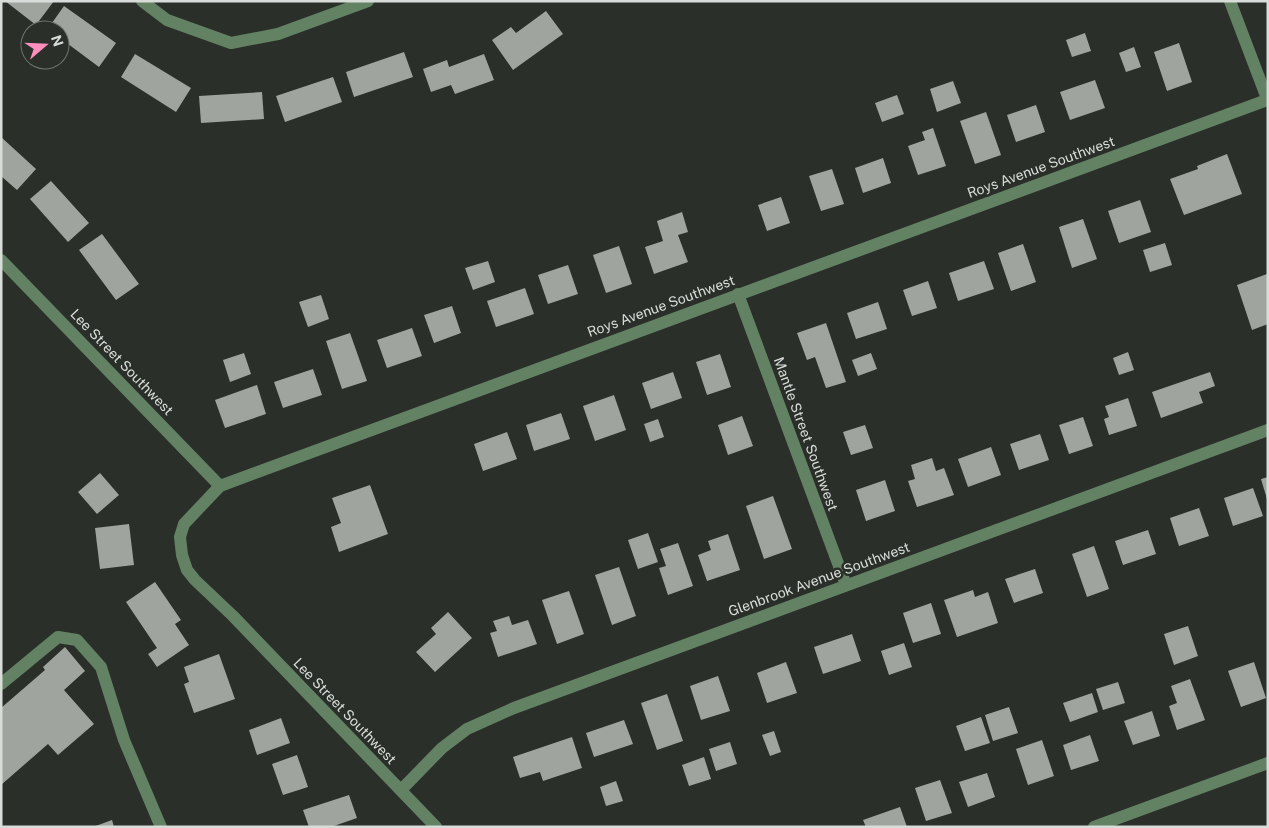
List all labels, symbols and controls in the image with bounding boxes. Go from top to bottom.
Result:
north arrow [20,20,70,70]
text: N [48,33,67,49]
street label: Roys Avenue Southwest [965,133,1117,201]
street label: Roys Avenue Southwest [585,272,737,340]
street label: Lee Street Southwest [67,306,177,418]
street label: Mantle Street Southwest [771,355,841,513]
street label: Glenbrook Avenue Southwest [726,539,912,619]
street label: Lee Street Southwest [290,655,400,767]

